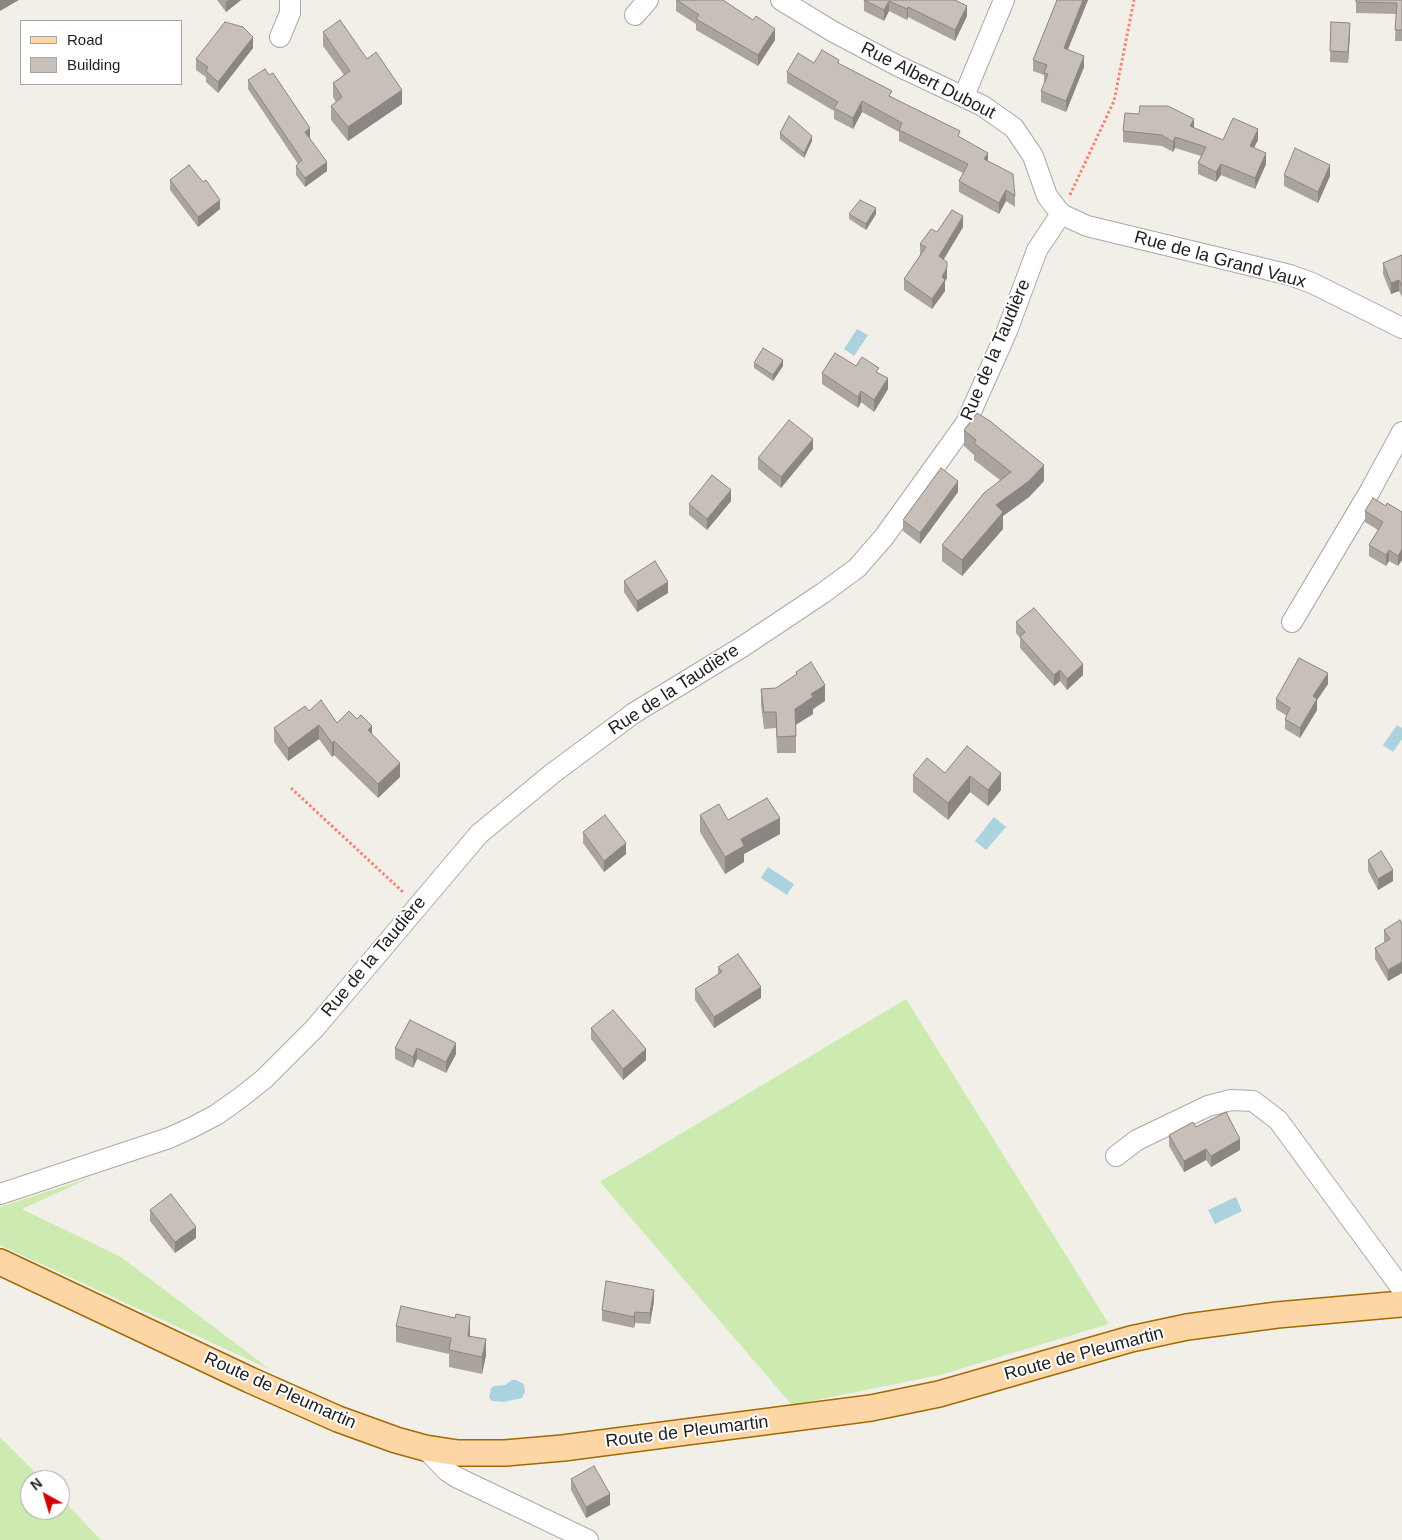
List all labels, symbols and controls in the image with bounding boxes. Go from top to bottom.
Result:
legend [20,20,182,85]
text: Road [67,31,103,48]
street label: Rue Albert Dubout [857,38,999,124]
text: Building [67,56,120,73]
street label: Rue de la Grand Vaux [1132,227,1308,293]
street label: Rue de la Taudière [957,276,1035,424]
street label: Rue de la Taudière [605,640,743,740]
street label: Rue de la Taudière [317,892,431,1022]
street label: Route de Pleumartin [1002,1322,1166,1386]
street label: Route de Pleumartin [201,1348,359,1434]
street label: Route de Pleumartin [604,1411,770,1453]
north arrow [20,1470,70,1520]
text: N [27,1475,45,1494]

